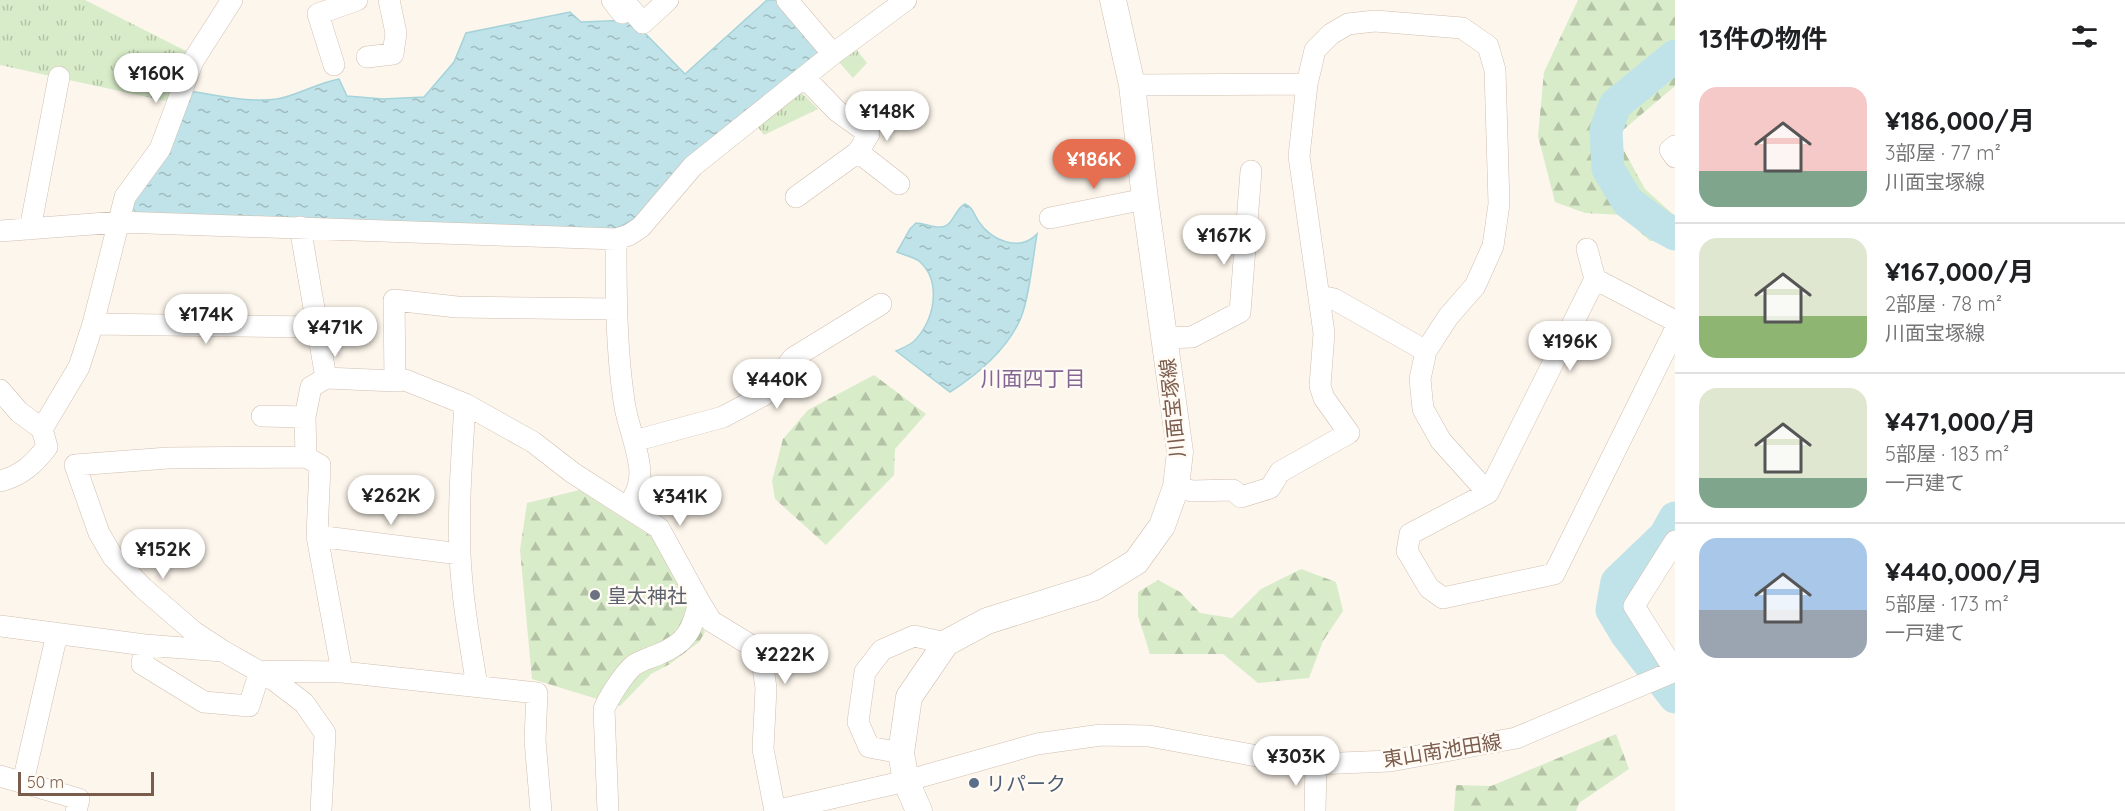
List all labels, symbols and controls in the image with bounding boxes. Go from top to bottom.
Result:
icon: filters [2068,20,2101,53]
text: 13件の物件 [1699,22,1827,55]
pin: ¥160K [114,53,198,104]
text: ¥160K [128,60,184,85]
pin: ¥148K [845,91,929,142]
text: ¥148K [859,98,915,123]
text: ¥186,000/月 [1885,104,2035,137]
icon: home [1747,111,1819,183]
pin: ¥186K [1052,139,1136,190]
text: 3部屋 · 77 m² [1885,140,2001,165]
text: ¥186K [1067,146,1121,171]
text: 川面宝塚線 [1885,169,1985,194]
pin: ¥167K [1182,215,1266,266]
text: ¥167K [1197,222,1251,247]
text: ¥167,000/月 [1885,255,2034,288]
icon: home [1747,262,1819,334]
text: 2部屋 · 78 m² [1885,291,2002,316]
pin: ¥174K [164,294,248,345]
text: ¥174K [179,301,233,326]
pin: ¥471K [293,307,377,358]
text: ¥471K [307,314,363,339]
text: 川面宝塚線 [1885,320,1985,345]
pin: ¥196K [1528,321,1612,372]
text: ¥196K [1542,328,1598,353]
street label: 川面宝塚線 [1154,357,1190,459]
pin: ¥440K [735,359,819,410]
district label: 川面四丁目 [981,365,1086,391]
text: ¥440K [747,366,807,391]
text: ¥471,000/月 [1885,405,2036,438]
icon: home [1747,412,1819,484]
text: 5部屋 · 183 m² [1885,441,2009,466]
text: 一戸建て [1885,470,1965,495]
pin: ¥262K [349,475,433,526]
pin: ¥341K [638,476,722,527]
text: ¥262K [362,482,420,507]
text: ¥341K [653,483,707,508]
pin: ¥152K [121,529,205,580]
text: ¥152K [135,536,191,561]
text: ¥440,000/月 [1885,555,2043,588]
icon: home [1747,562,1819,634]
place label: 皇太神社 [607,583,687,608]
marker: 皇太神社 [588,588,602,602]
text: 5部屋 · 173 m² [1885,591,2009,616]
text: 一戸建て [1885,620,1965,645]
pin: ¥222K [743,634,827,685]
text: ¥222K [755,641,815,666]
street label: 東山南池田線 [1381,728,1503,772]
pin: ¥303K [1254,736,1338,787]
text: ¥303K [1267,743,1325,768]
scale bar [18,769,154,796]
place label: リパーク [986,771,1066,796]
text: 50 m [27,772,64,792]
marker: リパーク [967,776,981,790]

